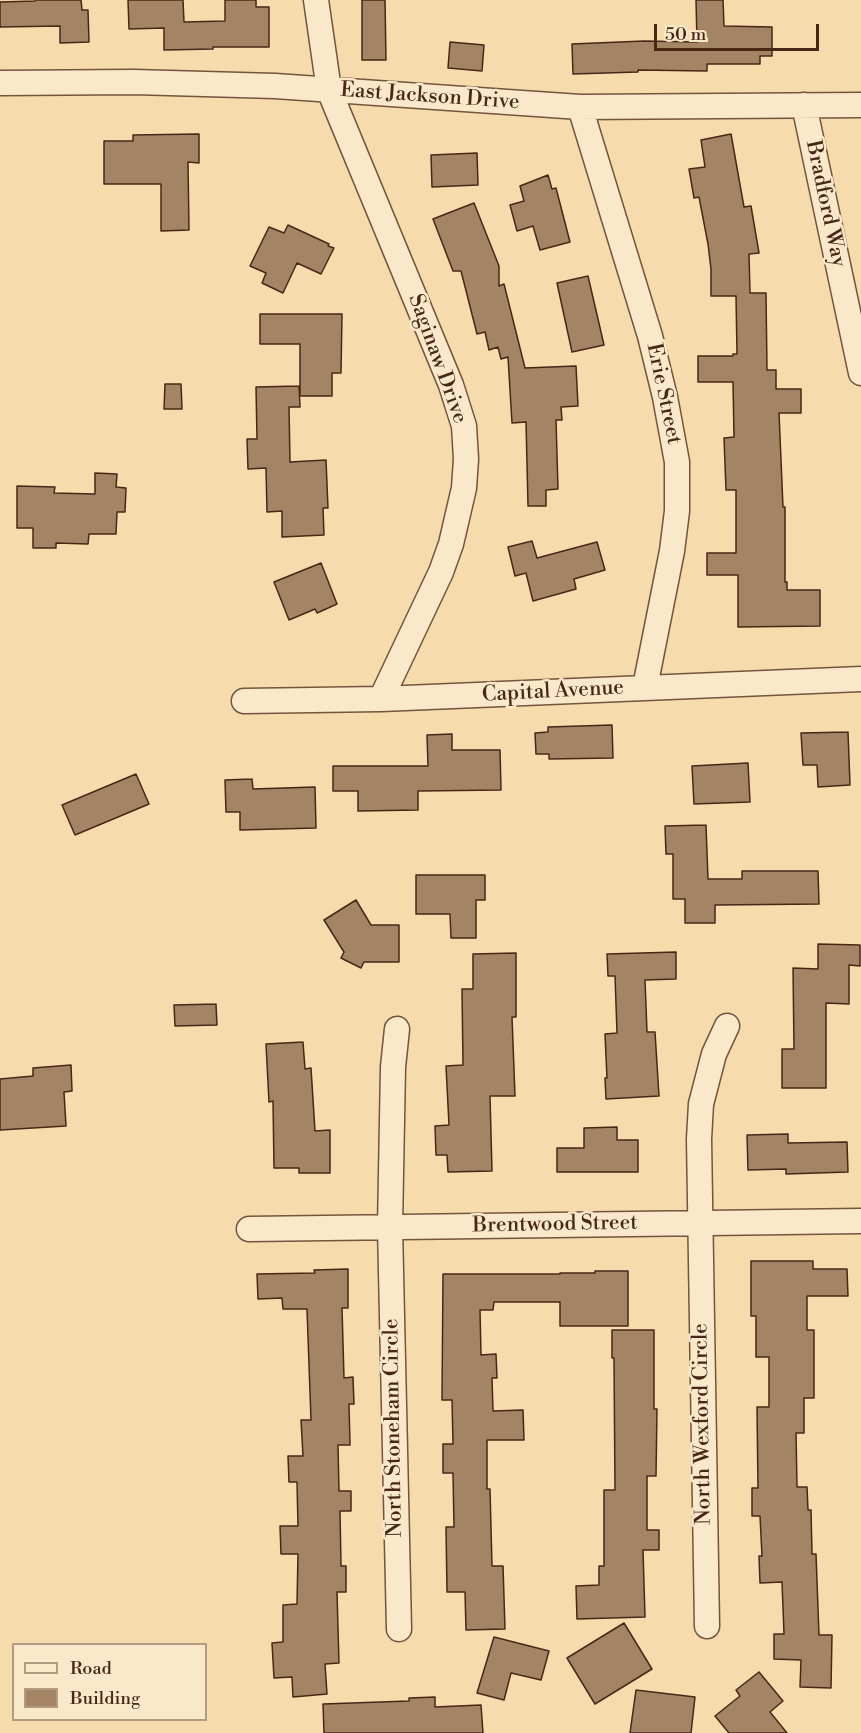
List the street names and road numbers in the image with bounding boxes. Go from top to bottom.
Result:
street label: East Jackson Drive [340,78,520,116]
street label: Bradford Way [799,138,851,270]
street label: Saginaw Drive [402,291,472,427]
street label: Erie Street [640,341,686,447]
street label: Capital Avenue [481,676,625,708]
street label: Brentwood Street [472,1211,638,1239]
street label: North Stoneham Circle [379,1318,409,1538]
street label: North Wexford Circle [689,1323,717,1525]

